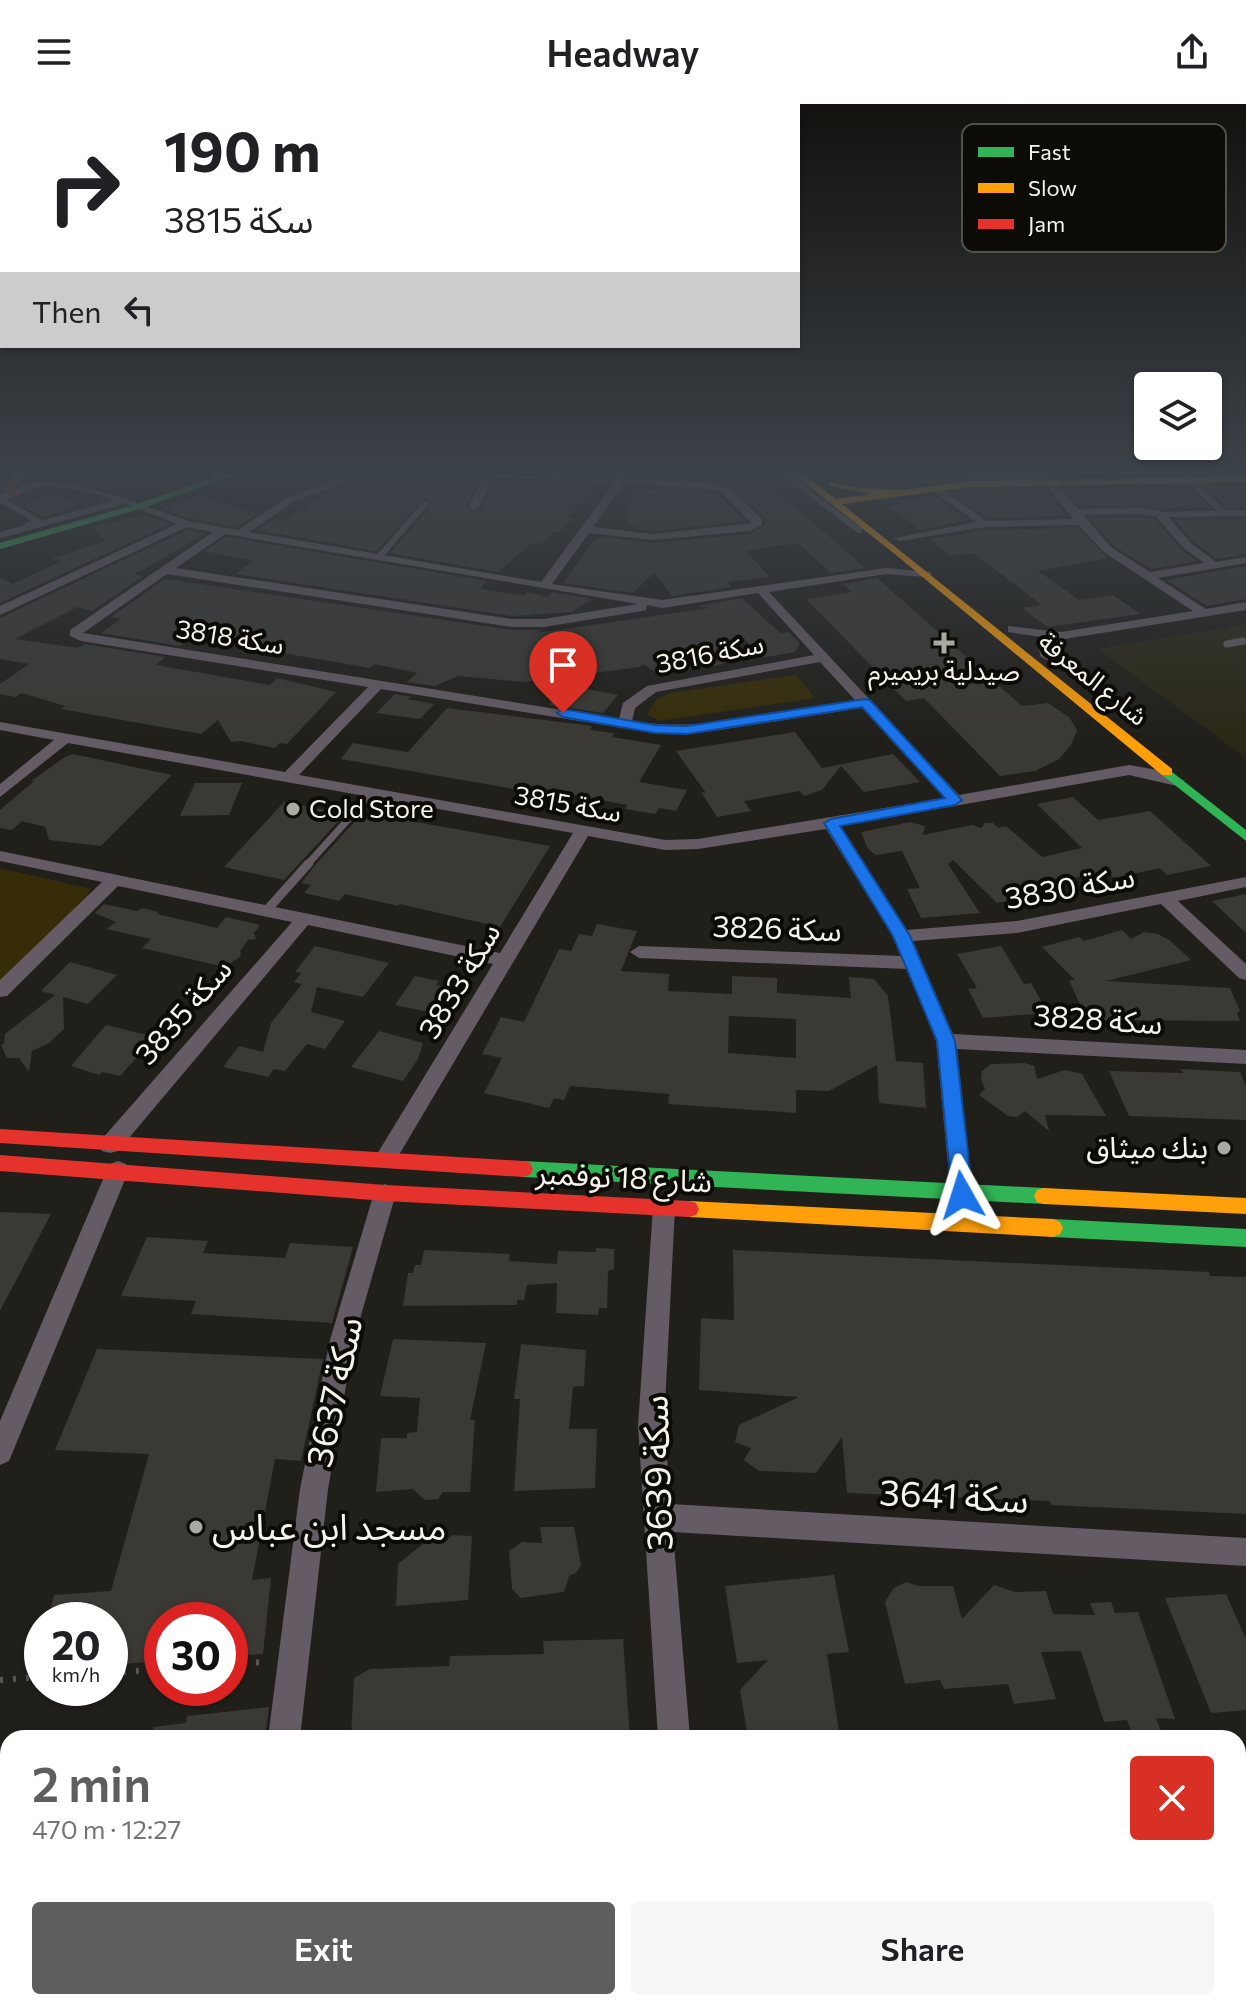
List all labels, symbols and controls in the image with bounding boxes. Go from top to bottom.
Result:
icon: menu [32,30,76,74]
text: Headway [546,30,700,74]
icon: share [1170,30,1214,74]
text: 190 m [164,115,321,184]
legend [962,124,1226,252]
icon: right [32,136,136,240]
text: Fast [1028,138,1071,165]
text: Slow [1028,174,1077,201]
text: سكة 3815 [164,196,313,240]
text: Jam [1028,210,1065,237]
icon: left [117,288,161,332]
text: Then [32,292,101,329]
map controls [1134,372,1222,460]
button: layers [1134,372,1222,460]
street label: سكة 3818 [174,612,286,659]
street label: شارع المعرفة [1030,625,1155,735]
street label: سكة 3816 [653,627,766,678]
pin [529,631,597,713]
marker: صيدلية بريميرم [935,634,953,652]
icon: arrive [541,643,585,687]
place label: صيدلية بريميرم [868,654,1020,691]
street label: سكة 3815 [512,778,624,827]
place label: Cold Store [309,792,434,823]
marker: Cold Store [284,800,302,818]
street label: سكة 3830 [1002,856,1137,915]
street label: سكة 3826 [712,906,842,947]
street label: سكة 3833 [409,915,507,1044]
street label: سكة 3835 [126,950,238,1071]
street label: سكة 3828 [1032,995,1164,1040]
place label: بنك ميثاق [1086,1127,1208,1164]
marker: بنك ميثاق [1215,1139,1233,1157]
street label: شارع 18 نوفمبر [534,1152,713,1205]
position arrow [920,1153,1004,1237]
street label: سكة 3637 [295,1312,369,1471]
street label: سكة 3639 [630,1395,680,1552]
street label: سكة 3641 [878,1468,1030,1520]
place label: مسجد ابن عباس [212,1503,446,1548]
marker: مسجد ابن عباس [187,1518,205,1536]
speed limit sign: 30 [144,1602,248,1706]
text: 20 [51,1619,101,1668]
text: km/h [52,1662,100,1686]
text: 2 min [32,1753,151,1812]
button: close [1130,1756,1214,1840]
text: 470 m · 12:27 [32,1813,181,1844]
button: Exit [32,1902,615,1994]
button: Share [631,1902,1214,1994]

